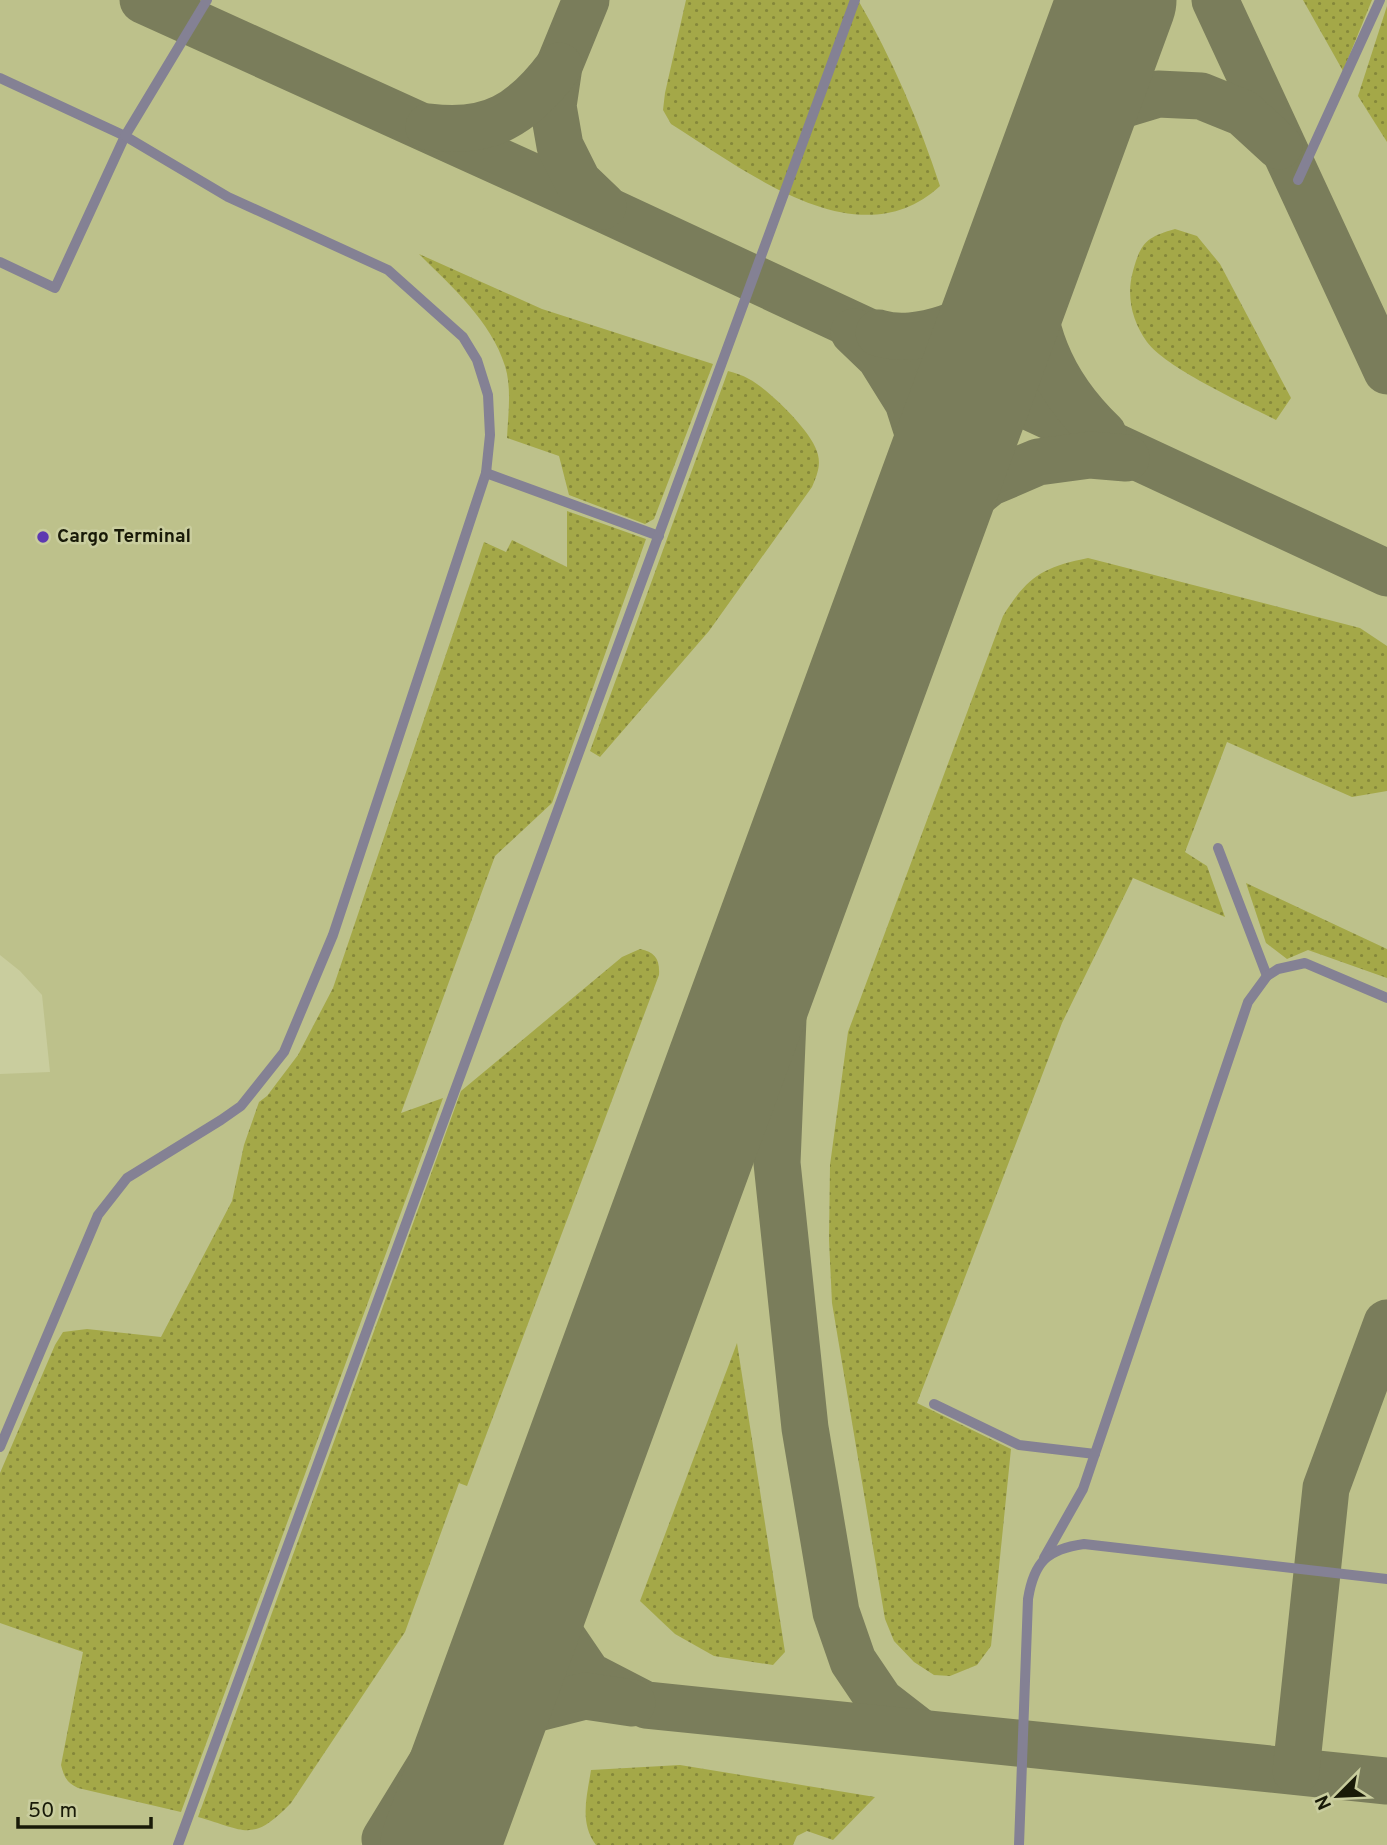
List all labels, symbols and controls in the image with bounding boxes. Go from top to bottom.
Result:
place label: Cargo Terminal [57,525,191,549]
marker: Cargo Terminal [35,529,51,545]
north arrow [1303,1761,1373,1831]
scale bar [18,1786,150,1830]
text: N [1311,1791,1338,1813]
text: 50 m [28,1798,77,1825]

